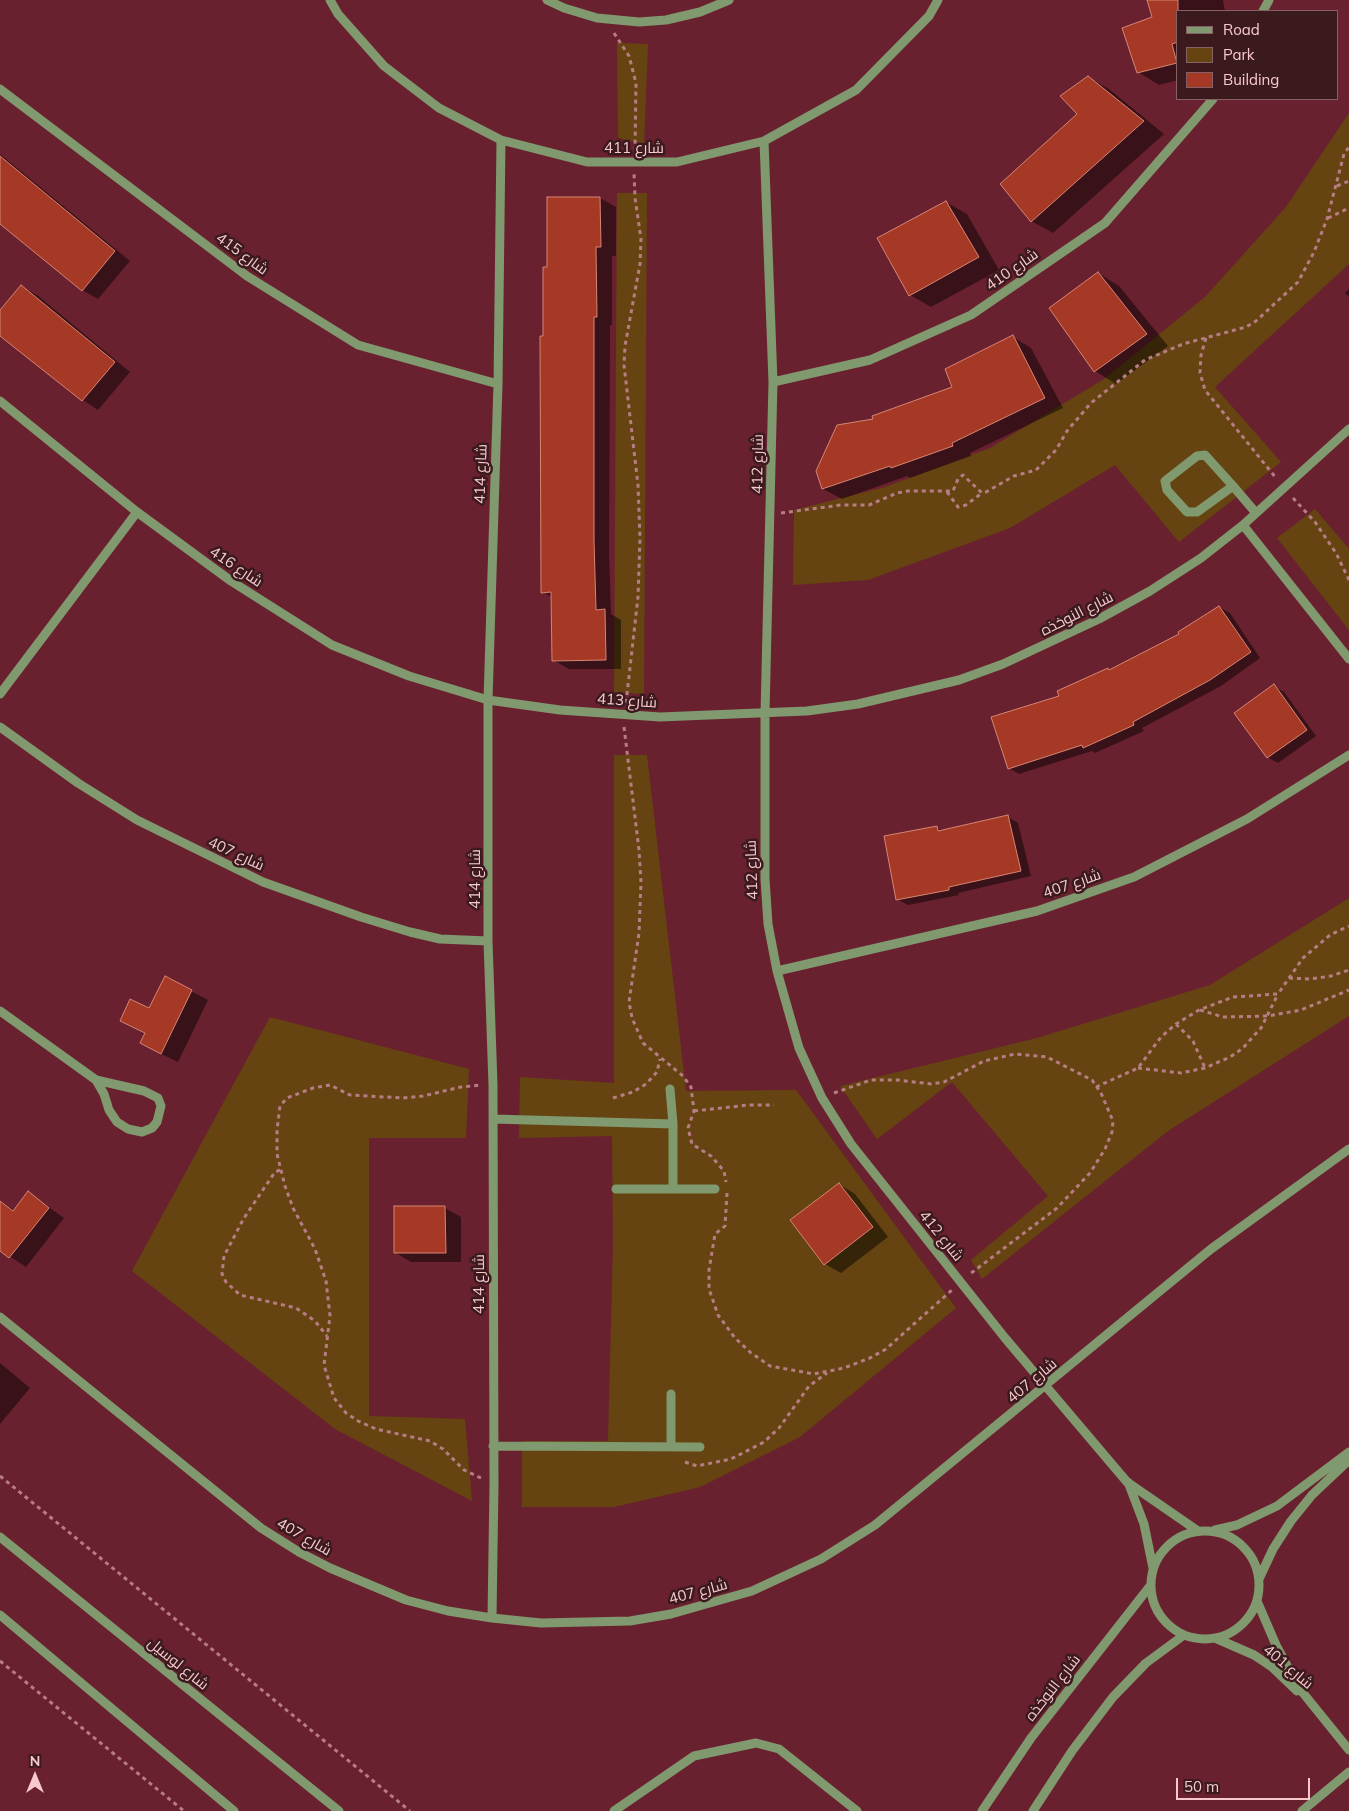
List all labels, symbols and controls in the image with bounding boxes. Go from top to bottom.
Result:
legend [1176,10,1339,100]
text: Road [1223,20,1260,39]
text: Park [1223,45,1255,64]
text: Building [1223,70,1279,89]
street label: شارع 411 [604,139,664,157]
street label: شارع 415 [212,229,272,279]
street label: شارع 410 [982,245,1042,295]
street label: شارع 412 [748,434,768,494]
street label: شارع 414 [471,444,491,504]
street label: شارع 416 [206,543,266,591]
street label: شارع النوخذه [1038,588,1116,640]
street label: شارع 413 [596,690,658,712]
street label: شارع 407 [205,833,267,875]
street label: شارع 412 [742,840,762,900]
street label: شارع 414 [466,849,484,909]
street label: شارع 407 [1041,866,1103,902]
street label: شارع 412 [915,1207,967,1265]
street label: شارع 414 [470,1254,488,1314]
street label: شارع 407 [1003,1355,1061,1407]
street label: شارع 407 [274,1514,334,1560]
street label: شارع 407 [667,1576,729,1608]
street label: شارع لوسيل [144,1634,212,1694]
street label: شارع 401 [1259,1641,1317,1693]
street label: شارع النوخذه [1021,1651,1085,1725]
north arrow [10,1751,60,1801]
text: N [30,1752,40,1770]
scale bar [1179,1768,1313,1800]
text: 50 m [1184,1777,1219,1796]

